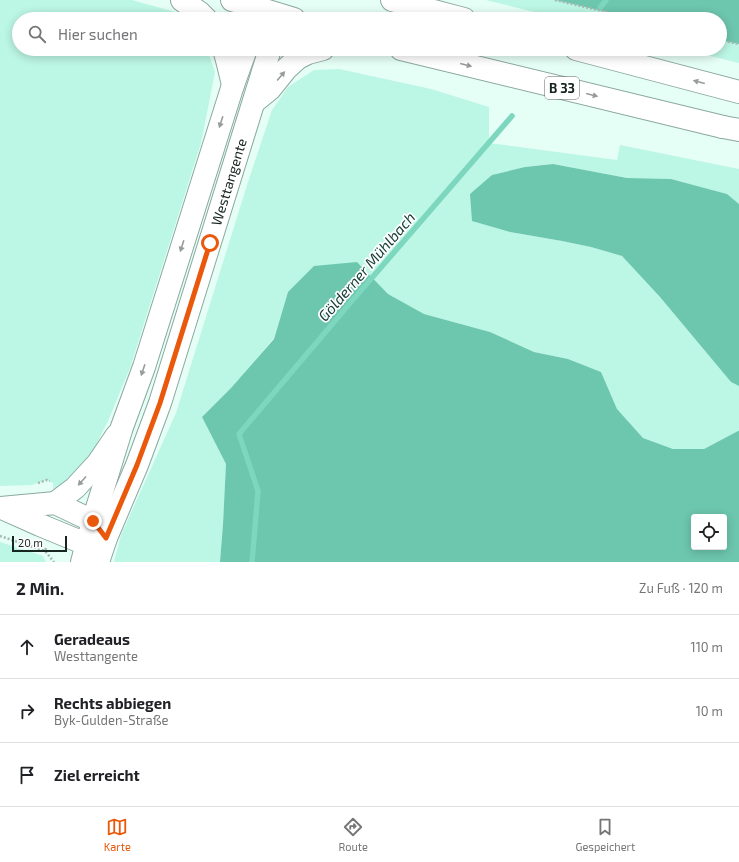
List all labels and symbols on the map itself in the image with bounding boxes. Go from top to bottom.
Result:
one-way arrow [460,62,472,68]
one-way arrow [276,70,285,81]
road number: B 33 [545,77,579,99]
one-way arrow [693,79,705,85]
one-way arrow [586,93,598,99]
one-way arrow [218,117,224,129]
street label: Westtangente [207,136,250,228]
water label: Gölderner Mühlbach [314,208,418,324]
route start [201,234,219,252]
one-way arrow [179,240,185,252]
one-way arrow [139,365,145,377]
one-way arrow [78,476,87,485]
route end [84,512,102,530]
scale bar [12,534,67,553]

